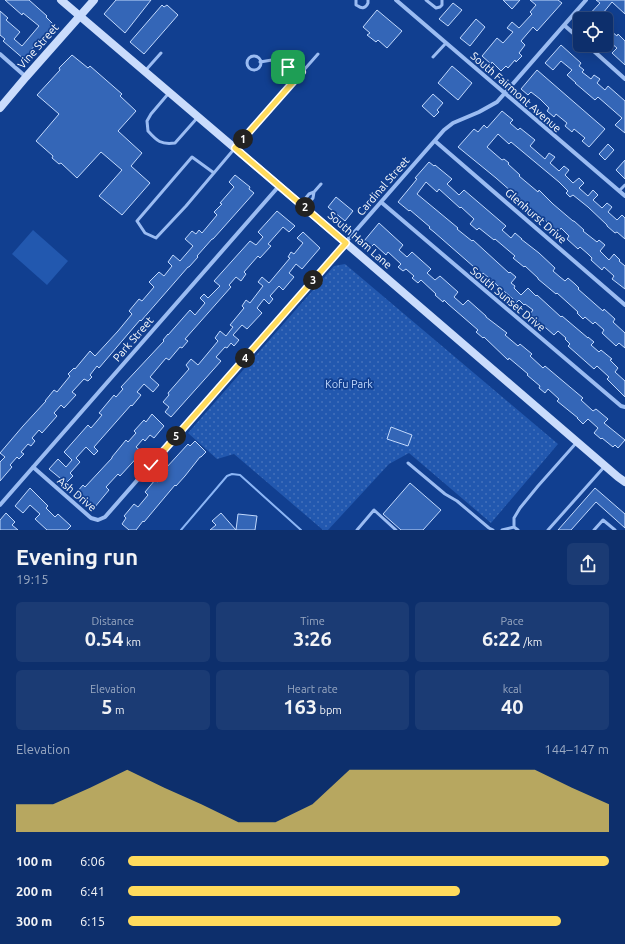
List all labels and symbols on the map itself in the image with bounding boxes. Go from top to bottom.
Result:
street label: Vine Street [15,21,61,71]
pin [271,50,305,84]
street label: South Fairmont Avenue [468,50,564,134]
pin: 1 [233,129,253,149]
street label: Cardinal Street [354,154,412,218]
street label: Glenhurst Drive [503,186,569,246]
pin: 2 [295,197,315,217]
street label: South Ham Lane [326,209,394,271]
street label: South Sunset Drive [468,264,548,334]
pin: 3 [303,270,323,290]
street label: Park Street [110,314,156,364]
pin: 4 [235,348,255,368]
park label: Kofu Park [325,378,373,390]
pin: 5 [166,426,186,446]
pin [134,448,168,482]
street label: Ash Drive [55,474,99,514]

